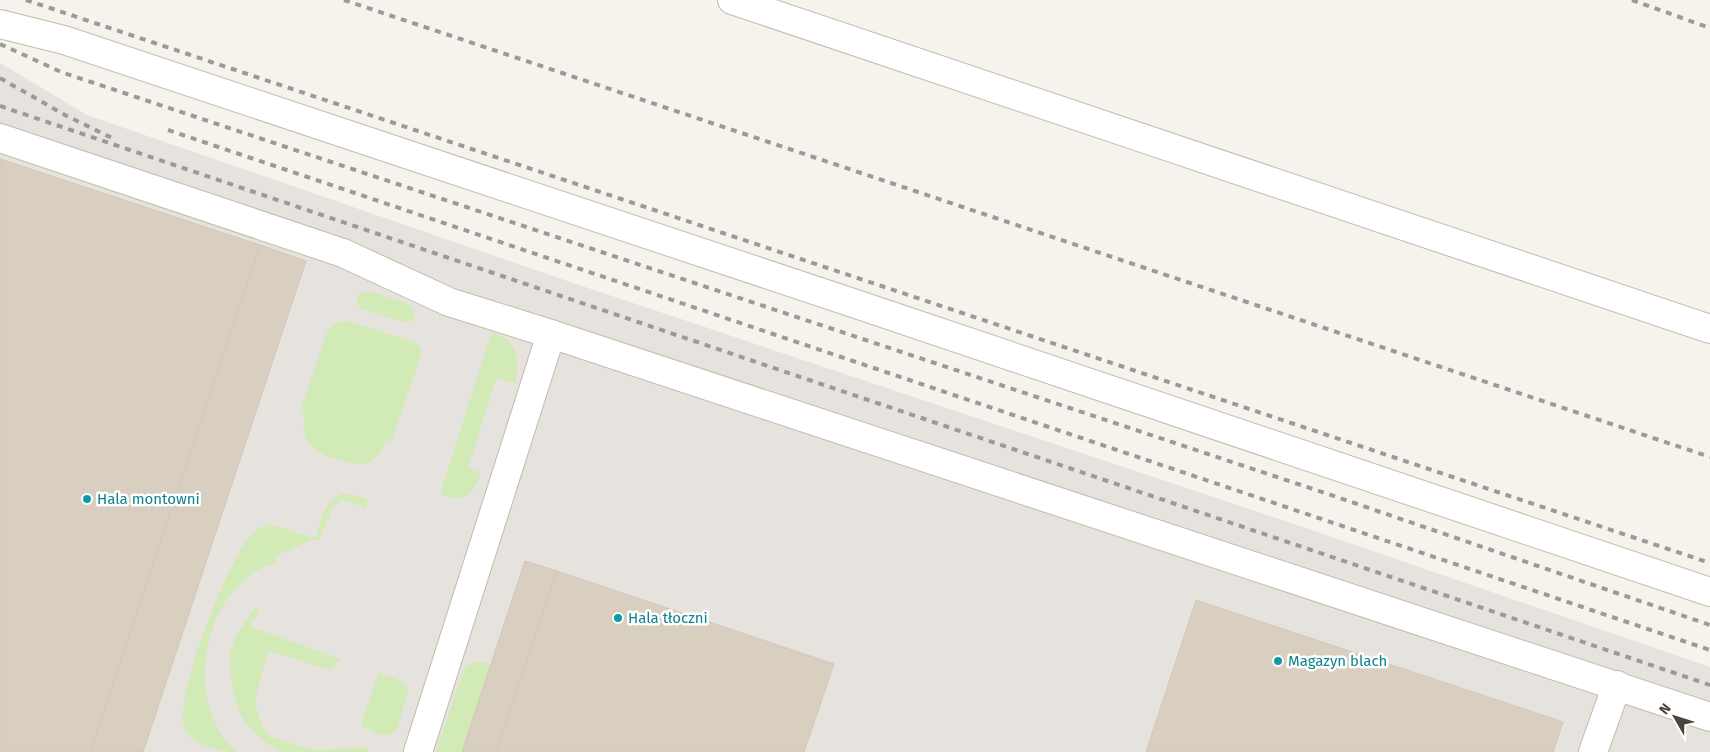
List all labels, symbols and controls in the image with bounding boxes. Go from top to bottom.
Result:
place label: Hala montowni [97,490,200,508]
marker: Hala montowni [81,493,93,505]
place label: Hala tłoczni [628,609,708,627]
marker: Hala tłoczni [612,612,624,624]
place label: Magazyn blach [1288,652,1387,670]
marker: Magazyn blach [1272,655,1284,667]
north arrow [1650,692,1700,742]
text: N [1656,700,1675,718]

